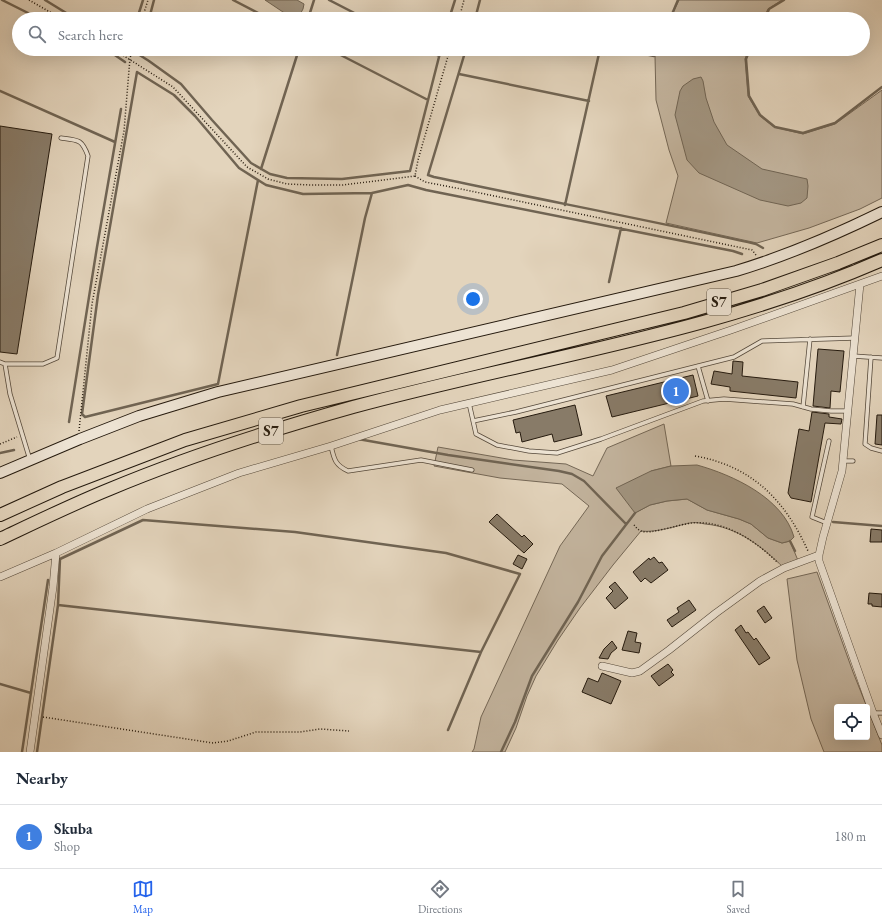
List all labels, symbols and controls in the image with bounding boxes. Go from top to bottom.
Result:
search box [12,12,870,56]
icon: search [26,23,48,45]
text: Search here [58,25,123,44]
your location [463,289,483,309]
road number: S7 [707,289,731,315]
pin: 1 [663,376,689,406]
road number: S7 [259,418,283,444]
map controls [834,704,870,740]
button: locate [834,704,870,740]
text: Nearby [16,767,68,789]
text: Skuba [54,819,93,838]
text: 1 [26,828,32,845]
text: 180 m [835,828,866,845]
text: Shop [54,838,80,855]
tab: Map [132,878,154,916]
tab: Directions [418,878,462,916]
tab: Saved [726,878,750,916]

